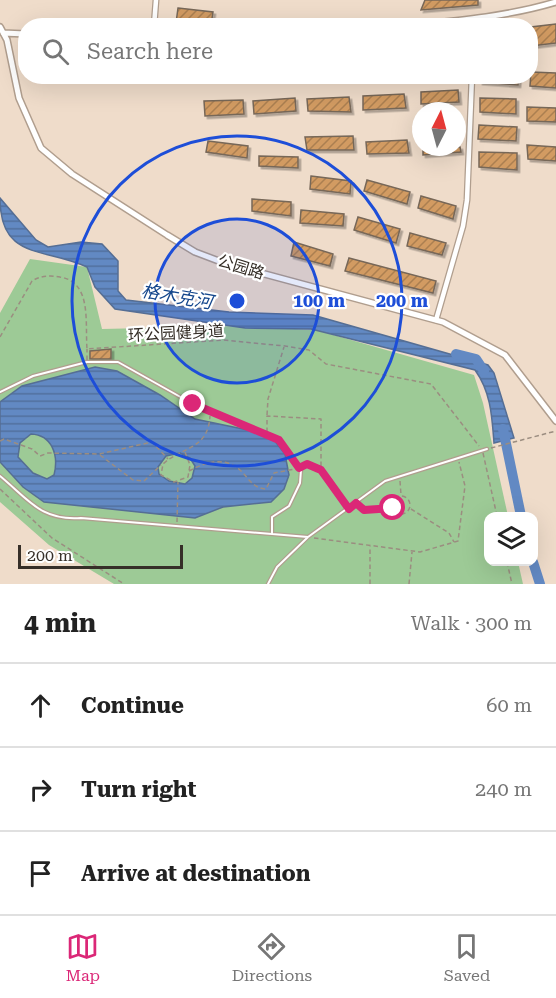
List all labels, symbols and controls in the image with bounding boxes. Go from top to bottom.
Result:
search box [18,18,538,84]
icon: search [39,35,72,68]
text: Search here [87,39,213,64]
north arrow [412,102,466,156]
street label: 公园路 [215,251,267,283]
water label: 格木克河 [140,279,217,313]
text: 100 m [293,290,346,311]
text: 200 m [376,290,429,311]
centre of rings [227,291,247,311]
street label: 环公园健身道 [128,321,224,345]
route end [179,390,205,416]
route start [379,494,405,520]
map controls [484,512,538,566]
button: layers [484,512,538,566]
scale bar [18,542,183,570]
text: 200 m [27,546,73,565]
text: 4 min [24,608,96,638]
text: Walk · 300 m [411,611,532,635]
icon: ahead [24,689,57,722]
text: Continue [81,693,184,718]
text: 60 m [486,693,532,717]
icon: right [24,773,57,806]
text: Turn right [81,777,196,802]
text: 240 m [475,777,532,801]
icon: arrive [24,857,57,890]
text: Arrive at destination [81,861,310,886]
tab: Map [66,930,100,985]
tab: Directions [232,930,312,985]
tab: Saved [444,930,490,985]

